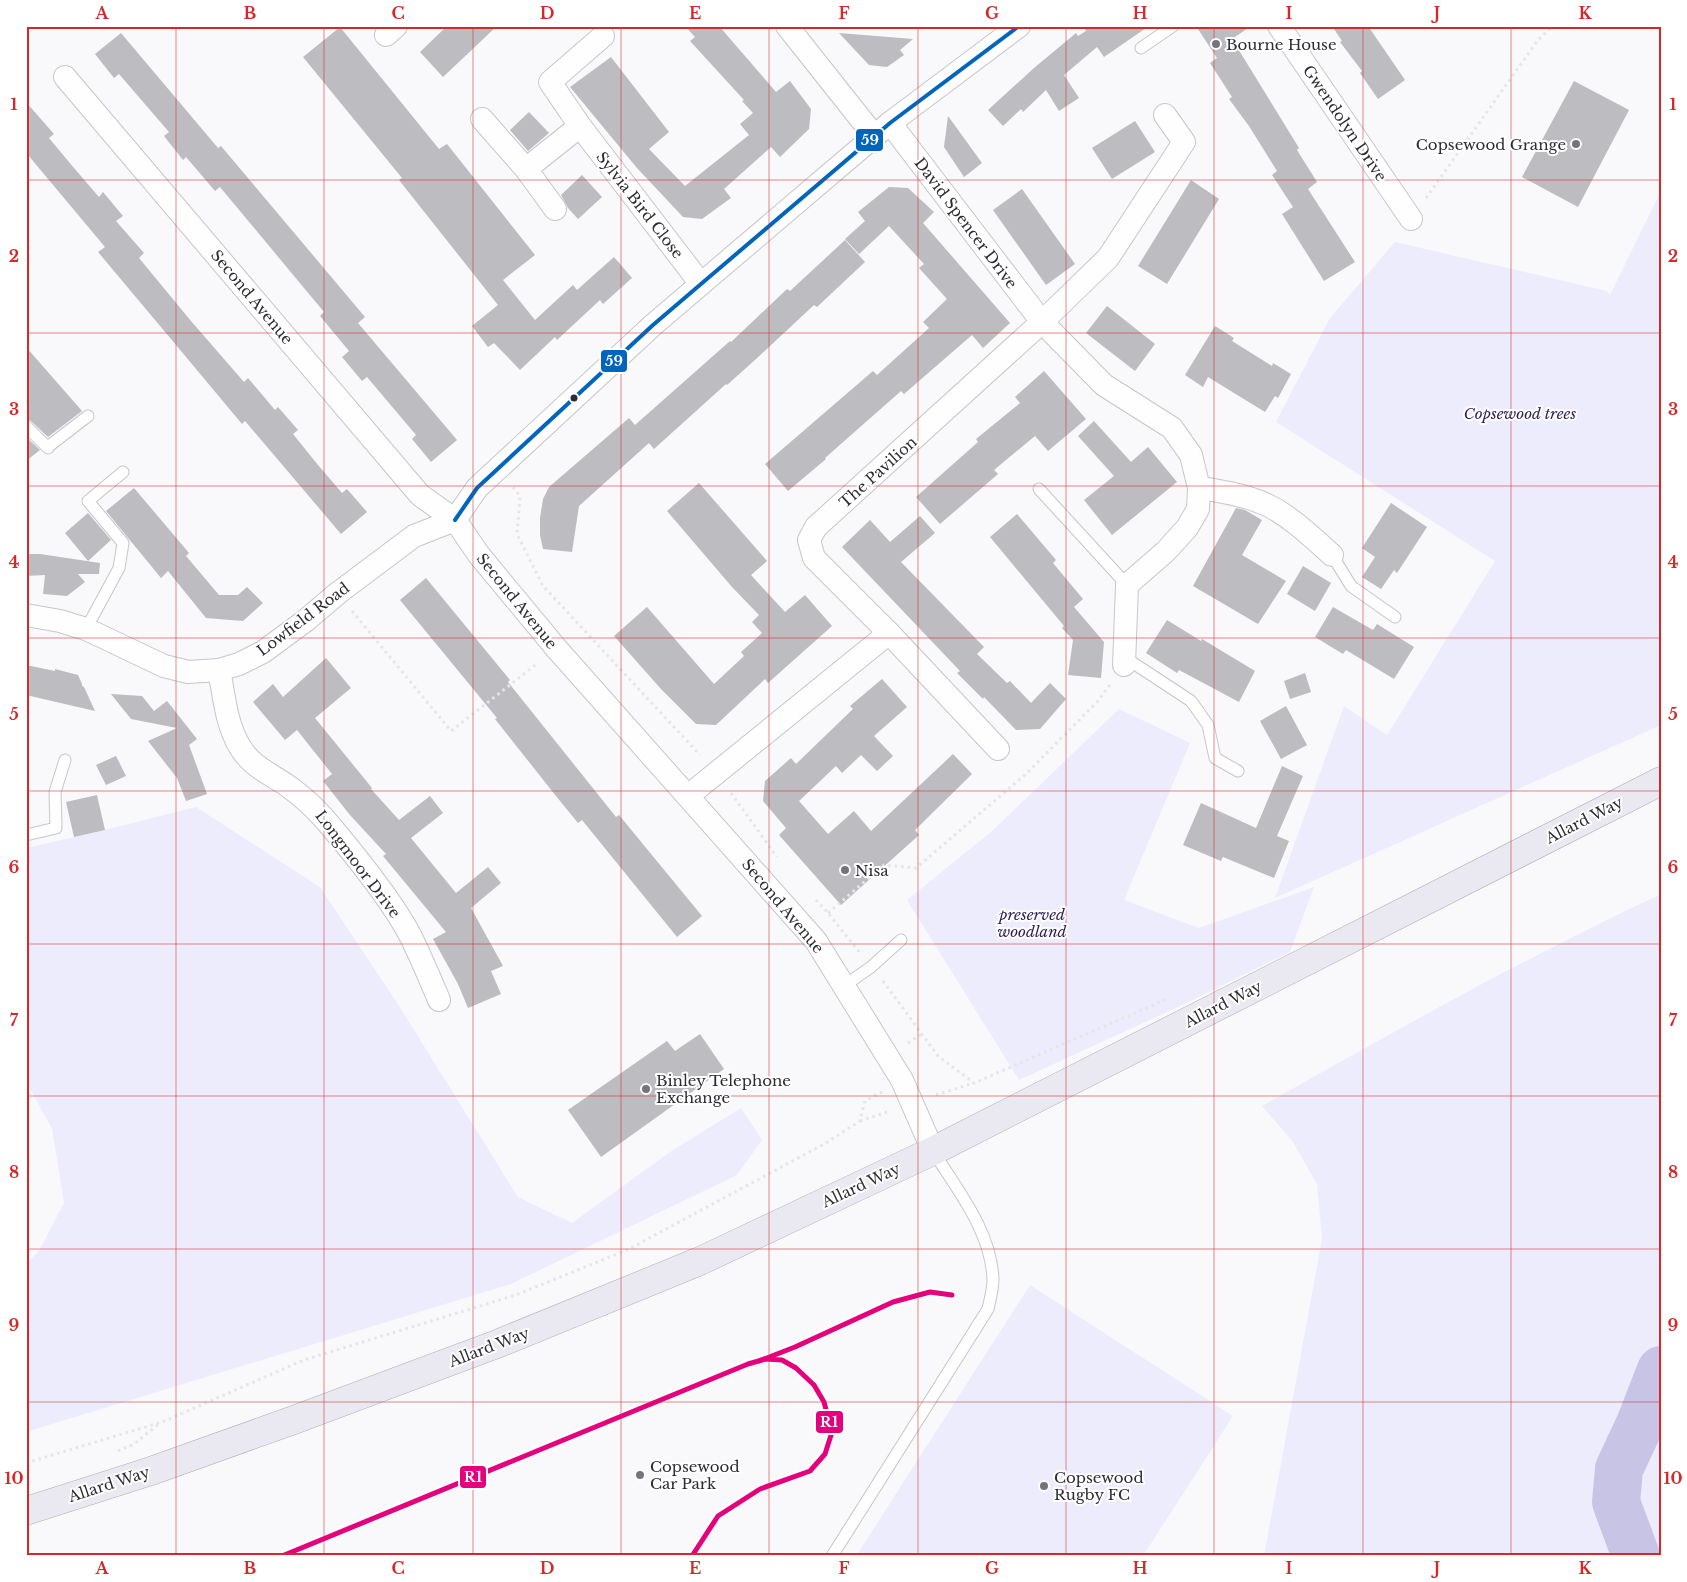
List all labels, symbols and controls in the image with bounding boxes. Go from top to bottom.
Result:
text: A [95,3,110,23]
text: B [244,3,257,23]
text: C [391,3,405,23]
text: D [540,3,554,23]
text: E [689,3,701,23]
text: F [838,3,850,23]
text: G [985,3,999,23]
text: H [1132,3,1148,23]
text: I [1286,3,1293,23]
text: J [1431,3,1440,23]
text: K [1578,3,1592,23]
place label: Bourne House [1226,35,1337,54]
marker: Bourne House [1210,38,1222,50]
street label: Gwendolyn Drive [1299,61,1391,185]
text: 1 [11,94,18,114]
text: 1 [1670,94,1677,114]
line badge: 59 [855,128,884,152]
text: 59 [861,131,879,149]
place label: Copsewood Grange [1416,135,1566,154]
marker: Copsewood Grange [1570,138,1582,150]
street label: Sylvia Bird Close [592,148,688,262]
street label: David Spencer Drive [911,154,1021,292]
text: 2 [9,246,19,266]
street label: Second Avenue [207,246,297,348]
text: 2 [1668,246,1678,266]
line badge: 59 [600,349,628,373]
text: 59 [605,352,623,370]
unlabelled marker [569,393,579,403]
text: 3 [9,399,19,419]
text: 3 [1668,399,1678,419]
park label: Copsewood trees [1464,404,1576,423]
street label: The Pavilion [835,432,921,512]
street label: Second Avenue [473,549,561,653]
text: 4 [9,552,19,572]
text: 4 [1668,552,1678,572]
street label: Lowfield Road [253,578,353,660]
text: 5 [9,704,19,724]
text: 5 [1668,704,1678,724]
street label: Allard Way [1541,792,1626,848]
street label: Longmoor Drive [311,806,405,922]
street label: Second Avenue [738,855,828,957]
text: 6 [9,857,20,877]
text: 6 [1668,857,1679,877]
place label: Nisa [855,861,889,880]
marker: Nisa [839,864,851,876]
park label: preserved woodland [997,905,1067,941]
street label: Allard Way [1180,976,1265,1032]
text: 7 [10,1010,19,1030]
text: 7 [1669,1010,1678,1030]
place label: Binley Telephone Exchange [656,1071,791,1107]
marker: Binley Telephone Exchange [640,1083,652,1095]
street label: Allard Way [818,1158,904,1212]
text: 8 [9,1162,19,1182]
text: 8 [1668,1162,1678,1182]
text: 9 [9,1315,20,1335]
text: 9 [1668,1315,1679,1335]
street label: Allard Way [445,1323,532,1371]
line badge: R1 [815,1410,844,1434]
text: R1 [820,1413,838,1431]
place label: Copsewood Car Park [650,1457,740,1493]
street label: Allard Way [65,1462,152,1506]
line badge: R1 [459,1465,487,1489]
text: 10 [4,1468,24,1488]
text: R1 [464,1468,482,1486]
place label: Copsewood Rugby FC [1054,1468,1144,1504]
text: 10 [1663,1468,1683,1488]
marker: Copsewood Car Park [634,1469,646,1481]
marker: Copsewood Rugby FC [1038,1480,1050,1492]
text: A [95,1558,110,1578]
text: B [244,1558,257,1578]
text: C [391,1558,405,1578]
text: D [540,1558,554,1578]
text: E [689,1558,701,1578]
text: F [838,1558,850,1578]
text: G [985,1558,999,1578]
text: H [1132,1558,1148,1578]
text: I [1286,1558,1293,1578]
text: J [1431,1558,1440,1578]
text: K [1578,1558,1592,1578]

